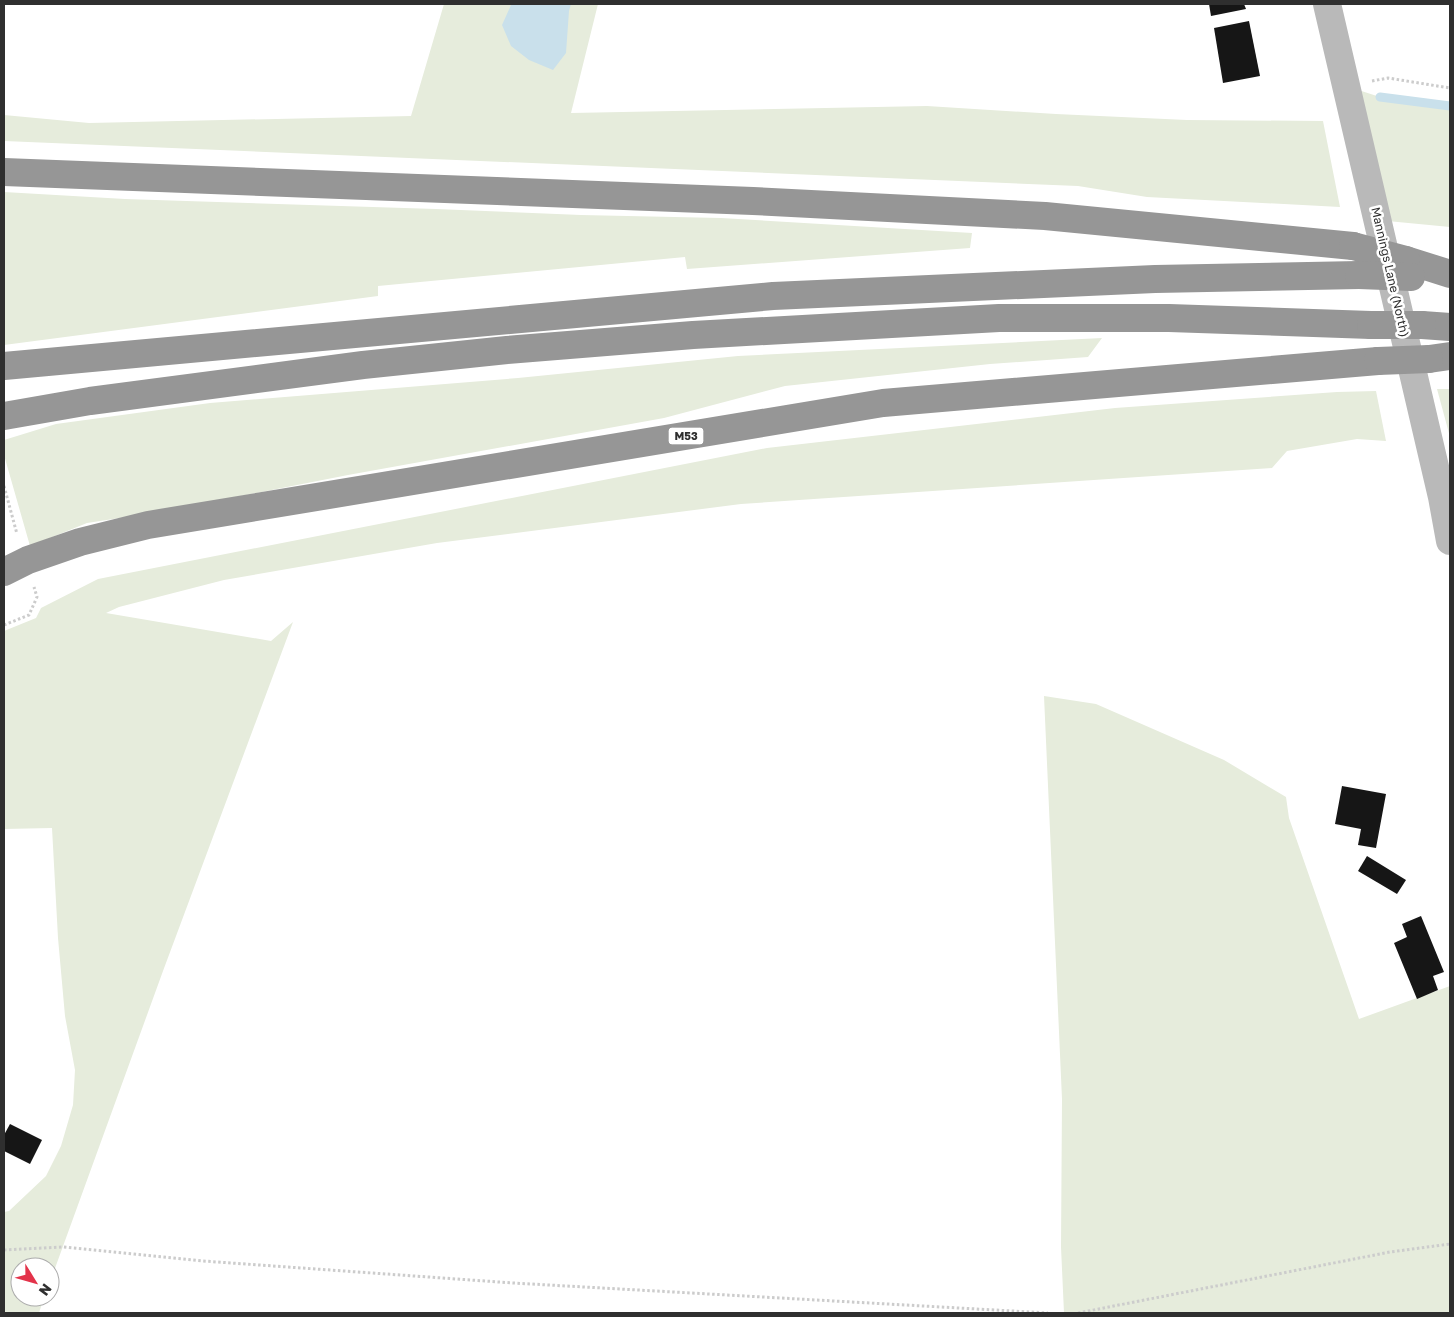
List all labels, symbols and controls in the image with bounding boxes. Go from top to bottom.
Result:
street label: Mannings Lane (North) [1368,205,1413,338]
road number: M53 [668,428,704,444]
north arrow [10,1257,60,1307]
text: N [36,1281,56,1299]

